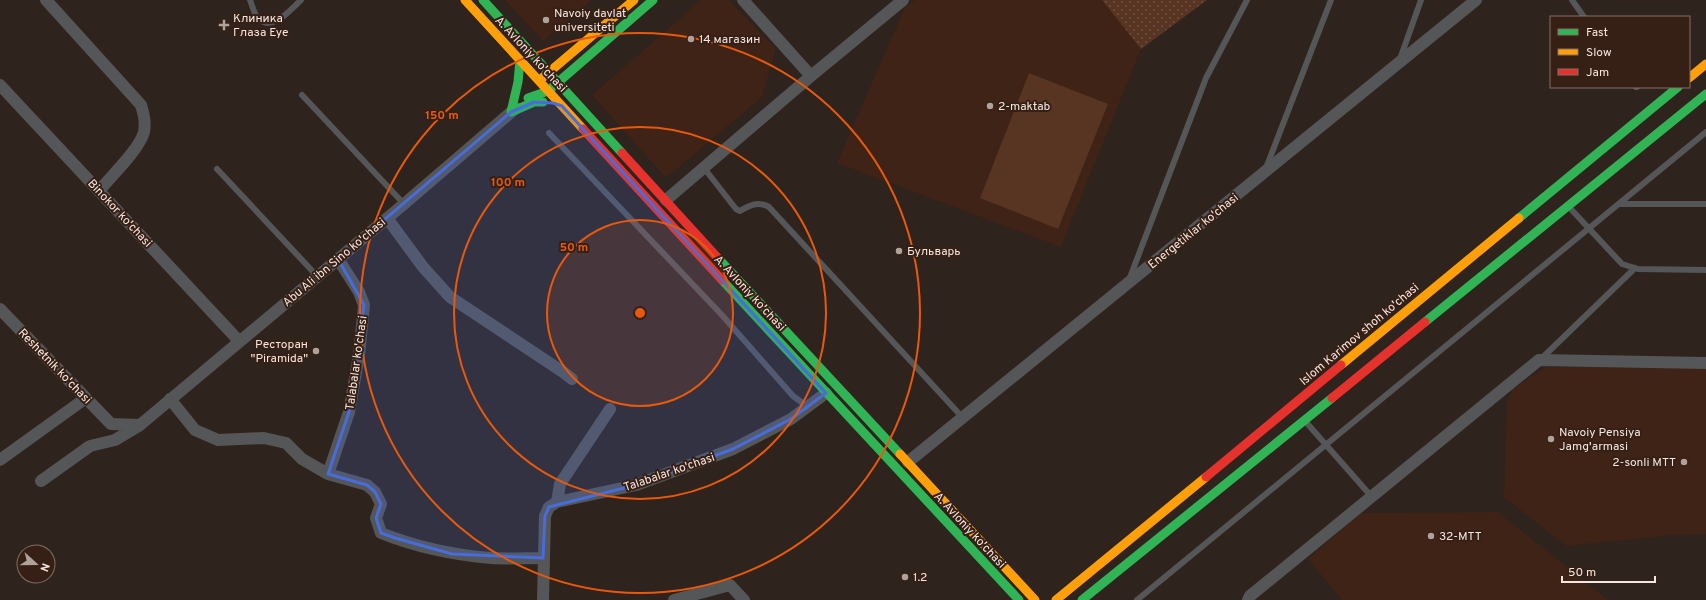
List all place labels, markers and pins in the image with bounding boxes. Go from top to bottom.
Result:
place label: Navoiy davlat universiteti [554,6,626,36]
place label: Клиника Глаза Eye [233,11,289,41]
marker: Navoiy davlat universiteti [541,15,551,25]
marker: Клиника Глаза Eye [218,19,230,31]
place label: 14 магазин [699,32,760,48]
marker: 14 магазин [686,34,696,44]
place label: 2-maktab [998,99,1051,115]
marker: 2-maktab [985,101,995,111]
place label: Бульварь [907,244,961,260]
marker: Бульварь [894,246,904,256]
centre of rings [633,306,647,320]
place label: Ресторан "Piramida" [251,337,308,367]
marker: Ресторан "Piramida" [311,346,321,356]
place label: Navoiy Pensiya Jamg'armasi [1559,425,1640,455]
marker: Navoiy Pensiya Jamg'armasi [1546,434,1556,444]
place label: 2-sonli MTT [1612,455,1676,471]
marker: 2-sonli MTT [1679,457,1689,467]
place label: 32-MTT [1439,529,1482,545]
marker: 32-MTT [1426,531,1436,541]
place label: 1.2 [913,570,927,586]
marker: 1.2 [900,572,910,582]

